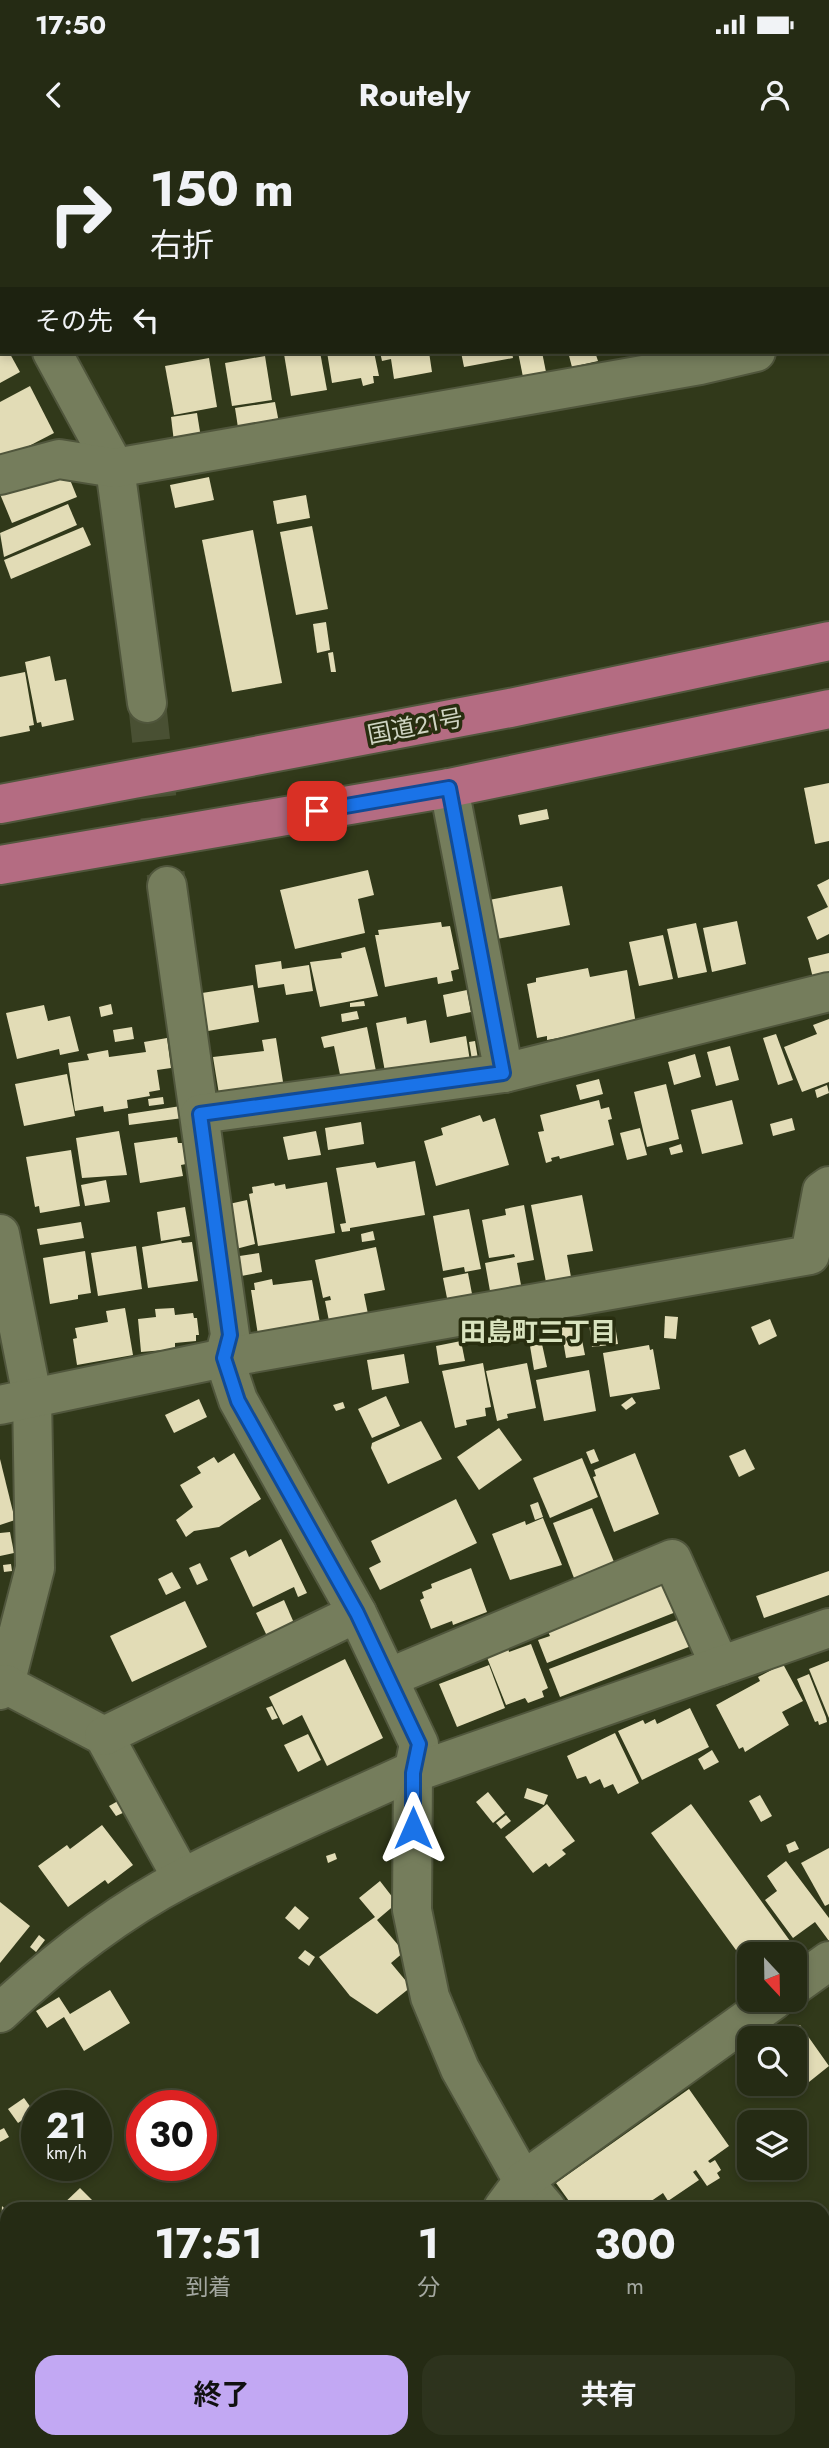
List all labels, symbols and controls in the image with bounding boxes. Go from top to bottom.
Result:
text: 17:50 [35,6,106,44]
text: Routely [359,72,470,118]
icon: back [35,76,73,114]
icon: person [756,76,794,114]
text: 150 m [150,154,294,224]
icon: right [35,168,126,259]
text: 右折 [150,222,214,268]
icon: left [127,301,165,339]
text: その先 [35,302,113,340]
street label: 国道21号 [364,700,466,752]
pin [287,781,347,841]
icon: arrive [298,792,336,830]
district label: 田島町三丁目 [460,1313,616,1351]
position arrow [376,1791,450,1865]
north arrow [737,1942,807,2012]
map controls [737,1942,807,2180]
button: search [737,2026,807,2096]
speed limit sign: 30 [126,2090,217,2181]
text: 21 [46,2101,87,2151]
button: layers [737,2110,807,2180]
text: km/h [46,2140,87,2166]
text: 17:51 [154,2213,263,2274]
text: 1 [418,2213,439,2274]
text: 300 [594,2214,676,2275]
text: m [626,2269,644,2303]
text: 到着 [185,2270,231,2304]
text: 分 [417,2270,440,2304]
button: 終了 [35,2355,408,2435]
button: 共有 [422,2355,795,2435]

